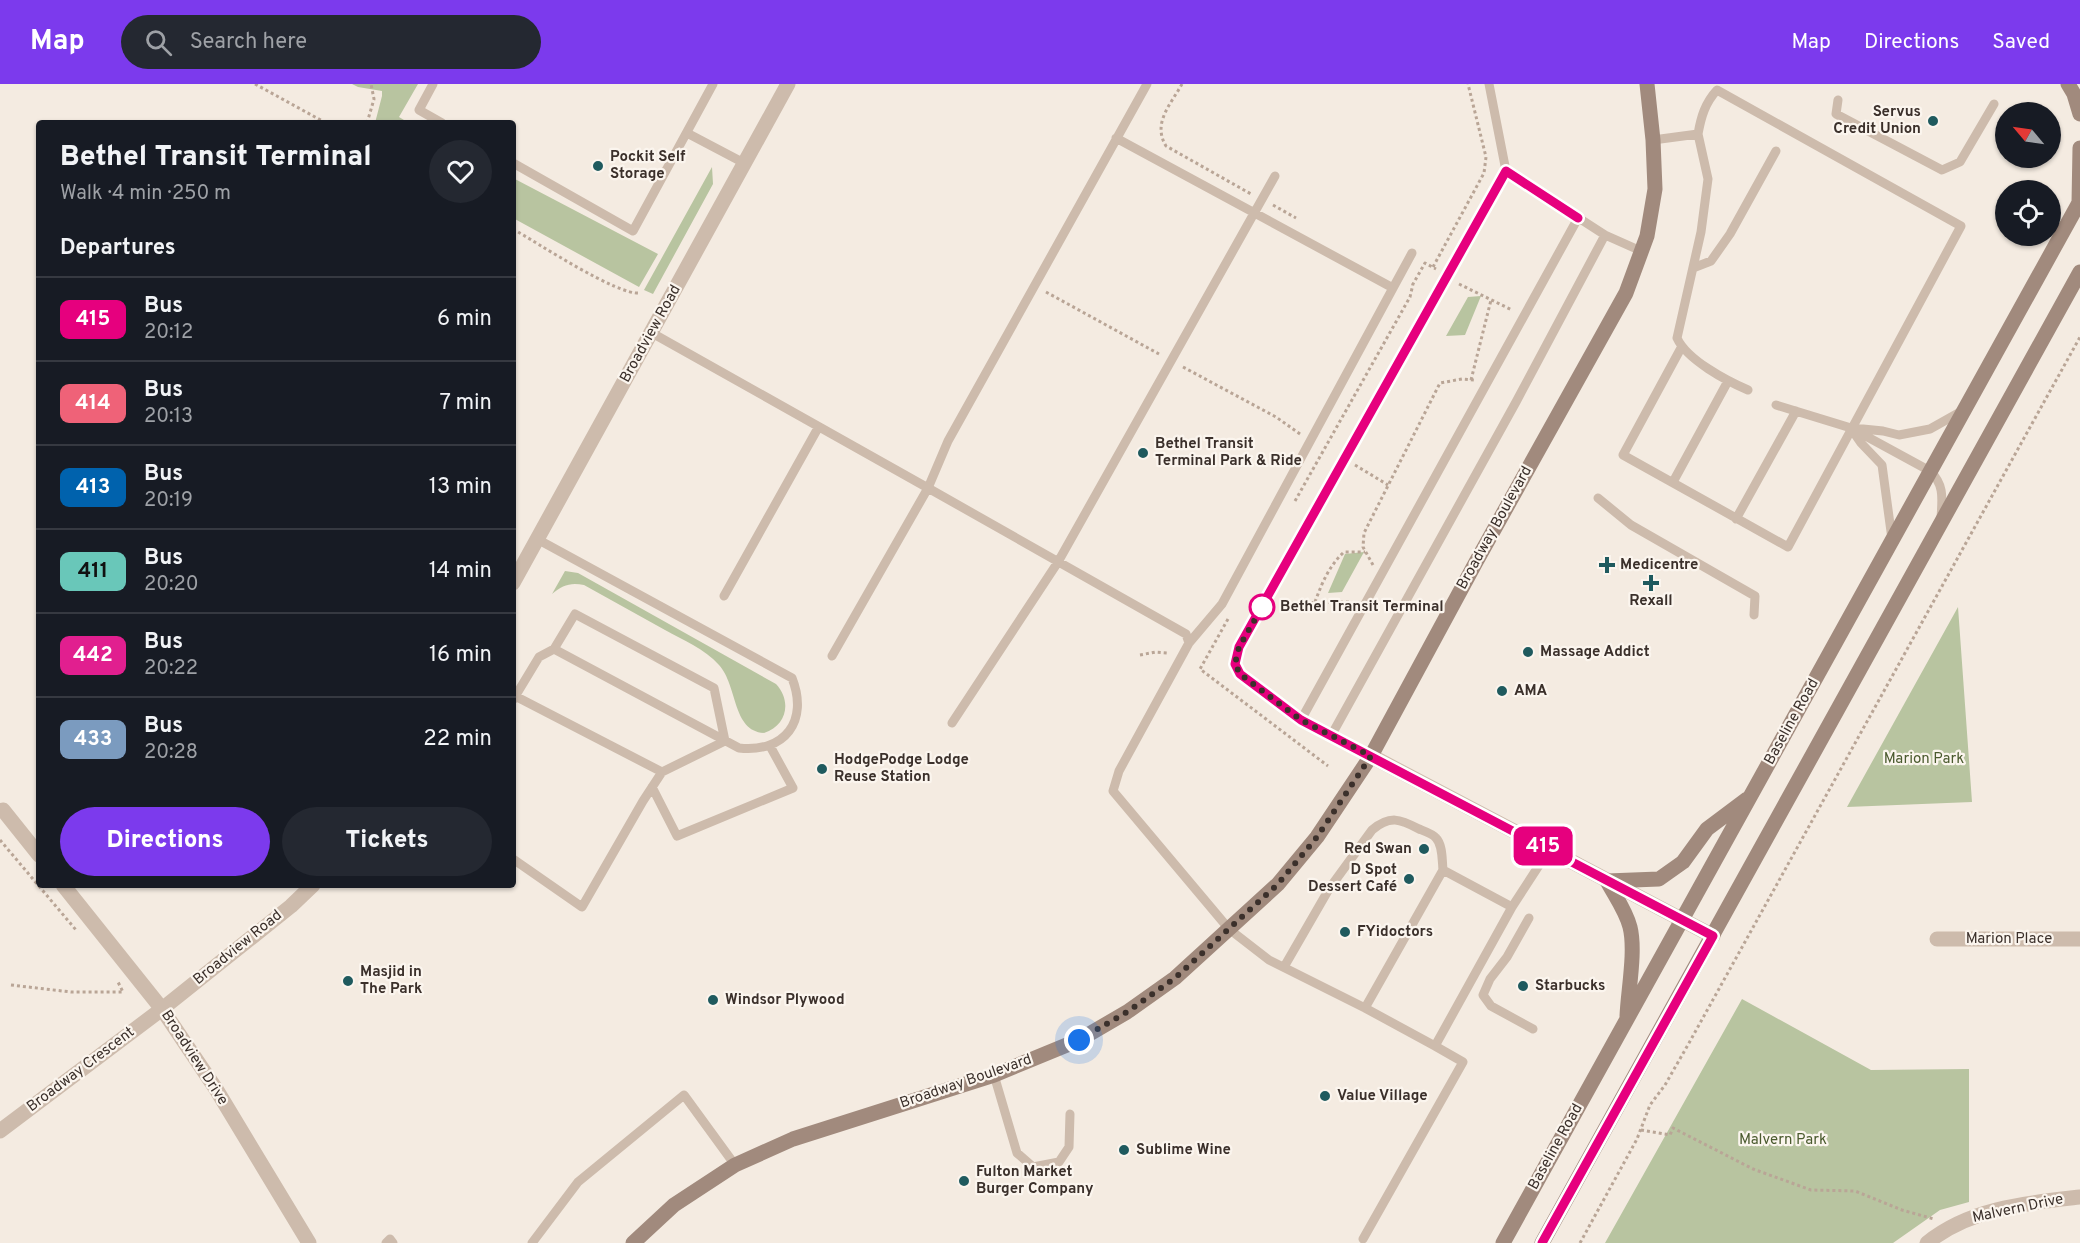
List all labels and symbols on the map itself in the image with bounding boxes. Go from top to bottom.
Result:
north arrow [1995,102,2061,168]
place label: Servus Credit Union [1833,103,1921,139]
marker: Servus Credit Union [1926,114,1940,128]
place label: Pockit Self Storage [610,148,686,184]
marker: Pockit Self Storage [591,159,605,173]
street label: Broadview Road [616,282,686,386]
place label: Bethel Transit Terminal Park & Ride [1155,435,1302,471]
marker: Bethel Transit Terminal Park & Ride [1136,446,1150,460]
street label: Broadway Boulevard [1453,463,1537,593]
marker: Medicentre [1598,556,1616,574]
place label: Medicentre [1620,556,1698,575]
marker: Rexall [1644,576,1658,590]
place label: Rexall [1629,592,1673,611]
marker: Bethel Transit Terminal [1249,594,1275,620]
place label: Bethel Transit Terminal [1280,598,1444,617]
place label: Massage Addict [1540,643,1650,662]
marker: Massage Addict [1521,645,1535,659]
street label: Baseline Road [1761,676,1823,768]
place label: AMA [1514,682,1548,701]
marker: AMA [1495,684,1509,698]
park label: Marion Park [1884,750,1964,769]
place label: HodgePodge Lodge Reuse Station [834,751,969,787]
marker: HodgePodge Lodge Reuse Station [815,762,829,776]
line badge: 415 [1508,826,1578,866]
place label: Red Swan [1344,840,1412,859]
marker: Red Swan [1417,842,1431,856]
place label: D Spot Dessert Café [1308,861,1397,897]
marker: D Spot Dessert Café [1402,872,1416,886]
street label: Broadview Road [190,906,286,990]
place label: FYidoctors [1357,923,1433,942]
marker: FYidoctors [1338,925,1352,939]
street label: Marion Place [1966,930,2052,949]
place label: Masjid in The Park [360,963,422,999]
marker: Masjid in The Park [341,974,355,988]
place label: Starbucks [1535,977,1605,996]
marker: Starbucks [1516,979,1530,993]
place label: Windsor Plywood [725,991,845,1010]
marker: Windsor Plywood [706,993,720,1007]
street label: Broadview Drive [156,1007,232,1109]
street label: Broadway Crescent [23,1023,139,1117]
your location [1064,1025,1094,1055]
street label: Broadway Boulevard [898,1051,1034,1113]
place label: Value Village [1337,1087,1428,1106]
marker: Value Village [1318,1089,1332,1103]
street label: Baseline Road [1525,1101,1587,1193]
park label: Malvern Park [1739,1131,1827,1150]
place label: Sublime Wine [1136,1141,1231,1160]
marker: Sublime Wine [1117,1143,1131,1157]
place label: Fulton Market Burger Company [976,1163,1094,1199]
marker: Fulton Market Burger Company [957,1174,971,1188]
street label: Malvern Drive [1971,1190,2065,1228]

